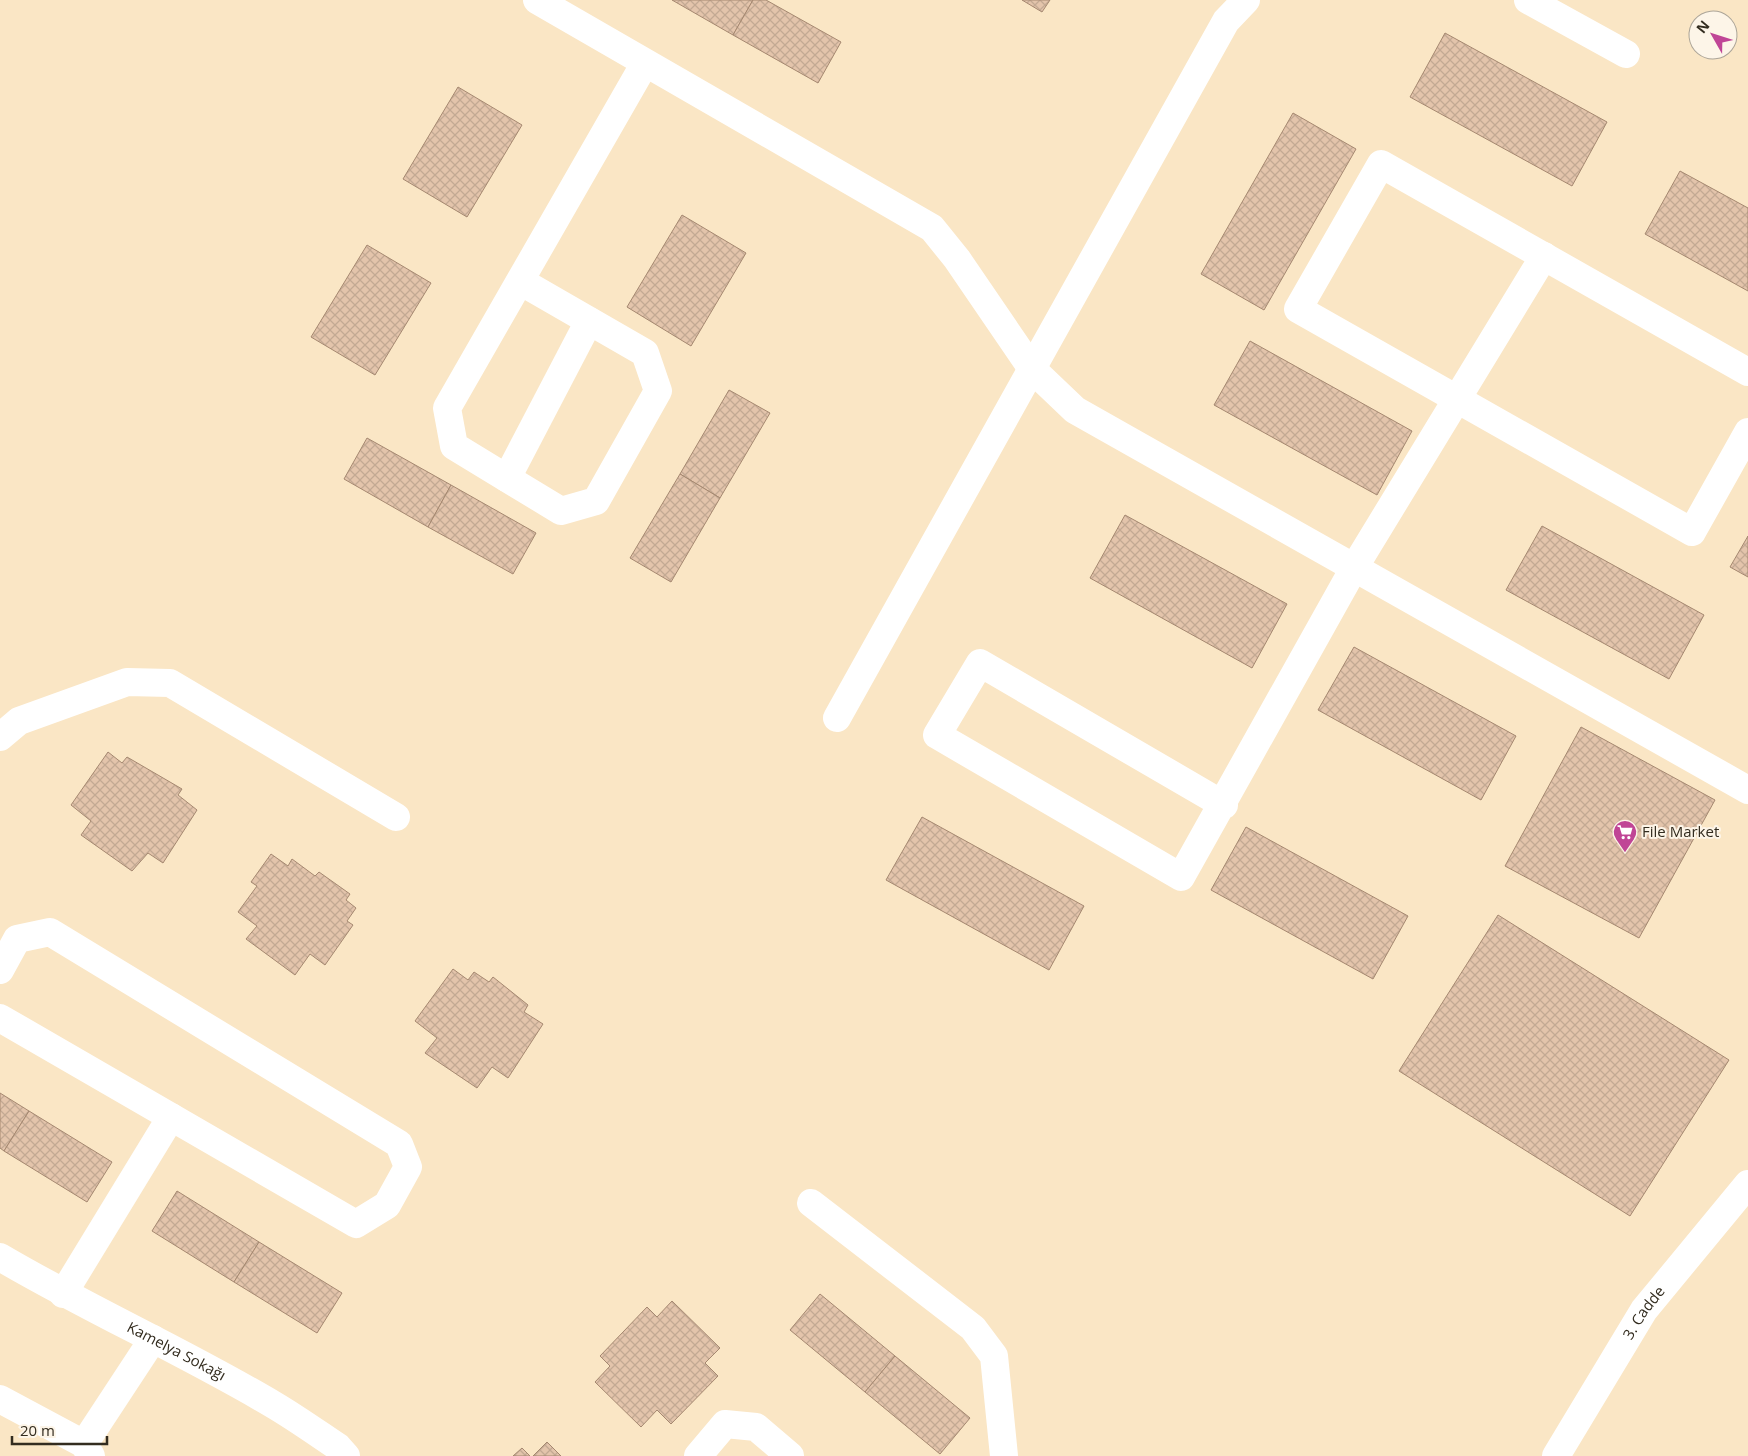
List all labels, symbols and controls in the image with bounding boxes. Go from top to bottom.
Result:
north arrow [1688,10,1738,60]
text: N [1692,16,1713,37]
supermarket icon: File Market [1612,819,1638,853]
place label: File Market [1642,821,1719,841]
street label: 3. Cadde [1618,1281,1669,1343]
street label: Kamelya Sokağı [124,1316,230,1385]
scale bar [12,1414,108,1446]
text: 20 m [20,1420,55,1440]

